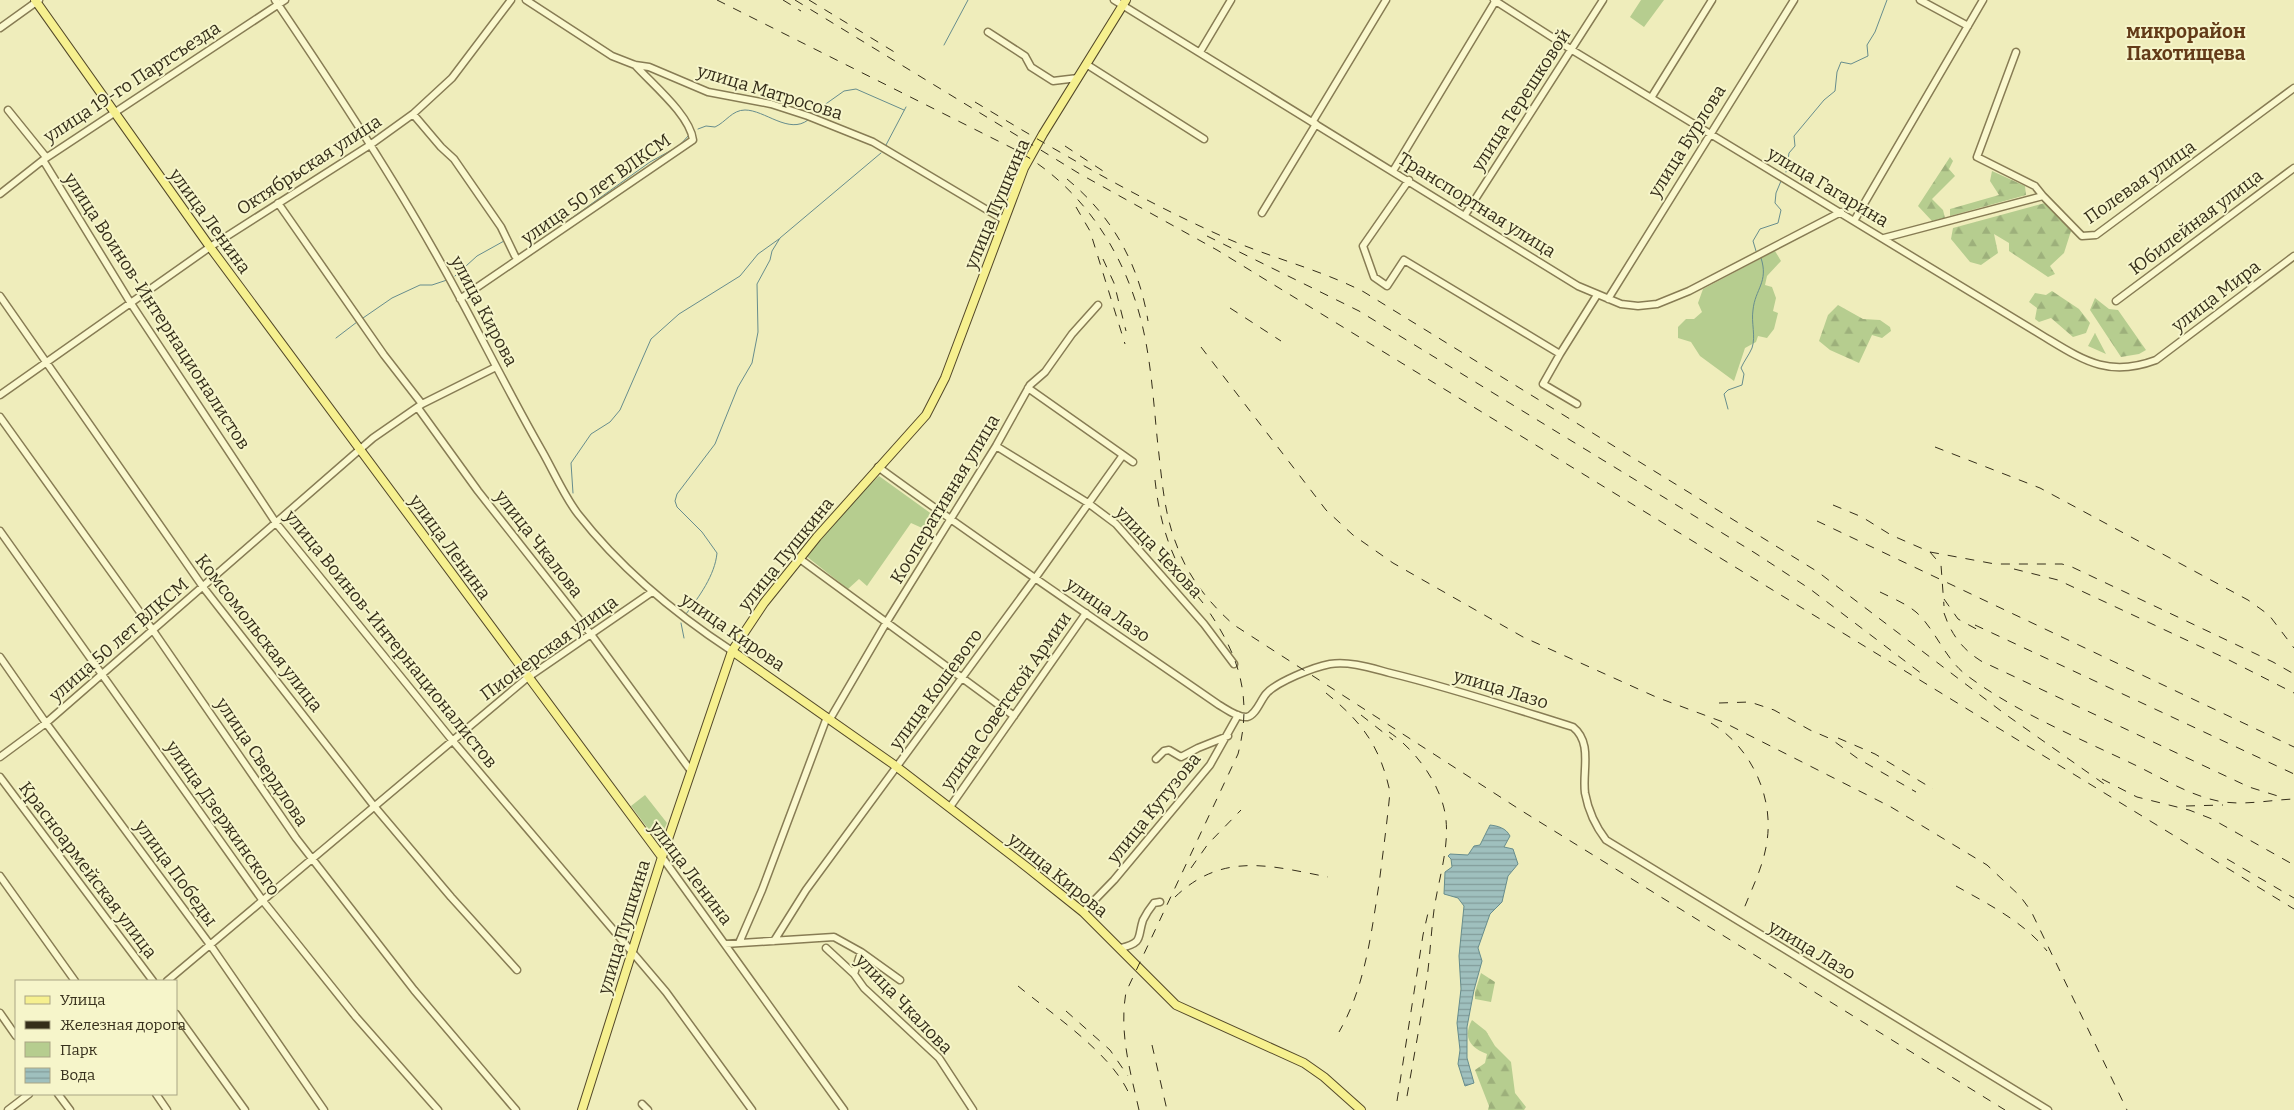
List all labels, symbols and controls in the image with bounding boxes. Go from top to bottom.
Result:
street label: улица 19-го Партсъезда [39,17,225,148]
district label: микрорайон Пахотищева [2126,20,2246,65]
street label: улица Терешковой [1466,25,1575,176]
street label: улица Матросова [694,59,846,125]
street label: улица Бурлова [1643,81,1730,202]
street label: Октябрьская улица [233,110,385,220]
street label: улица 50 лет ВЛКСМ [516,129,675,250]
street label: улица Пушкина [959,135,1034,273]
street label: Полевая улица [2080,135,2200,229]
street label: улица Гагарина [1762,142,1893,232]
street label: Транспортная улица [1394,148,1560,263]
street label: улица Ленина [164,163,256,278]
street label: Юбилейная улица [2125,164,2267,279]
street label: улица Воинов-Интернационалистов [59,168,255,454]
street label: улица Кирова [445,251,522,370]
street label: улица Мира [2167,255,2265,337]
street label: Кооперативная улица [886,410,1004,588]
street label: улица Чкалова [490,485,588,602]
street label: улица Ленина [404,489,496,604]
street label: улица Пушкина [733,493,838,616]
street label: улица Чехова [1110,501,1207,603]
street label: улица Воинов-Интернационалистов [279,505,502,772]
street label: Комсомольская улица [191,550,327,716]
street label: улица Лазо [1061,572,1154,647]
street label: улица 50 лет ВЛКСМ [44,573,193,707]
street label: улица Кирова [676,587,789,676]
street label: Пионерская улица [476,591,622,705]
street label: улица Советской Армии [936,608,1076,795]
street label: улица Кошевого [884,624,987,754]
street label: улица Лазо [1450,664,1551,714]
street label: улица Свердлова [210,693,313,831]
street label: улица Дзержинского [161,735,285,900]
street label: улица Кутузова [1102,748,1206,869]
street label: Красноармейская улица [14,777,162,963]
street label: улица Победы [129,815,222,930]
street label: улица Ленина [644,816,737,929]
street label: улица Кирова [1003,827,1112,922]
street label: улица Пушкина [593,857,655,998]
street label: улица Лазо [1764,915,1860,985]
street label: улица Чкалова [850,949,957,1059]
legend [15,980,178,1095]
text: Улица [60,991,106,1009]
text: Железная дорога [60,1016,186,1034]
text: Парк [60,1041,98,1059]
text: Вода [60,1066,95,1084]

